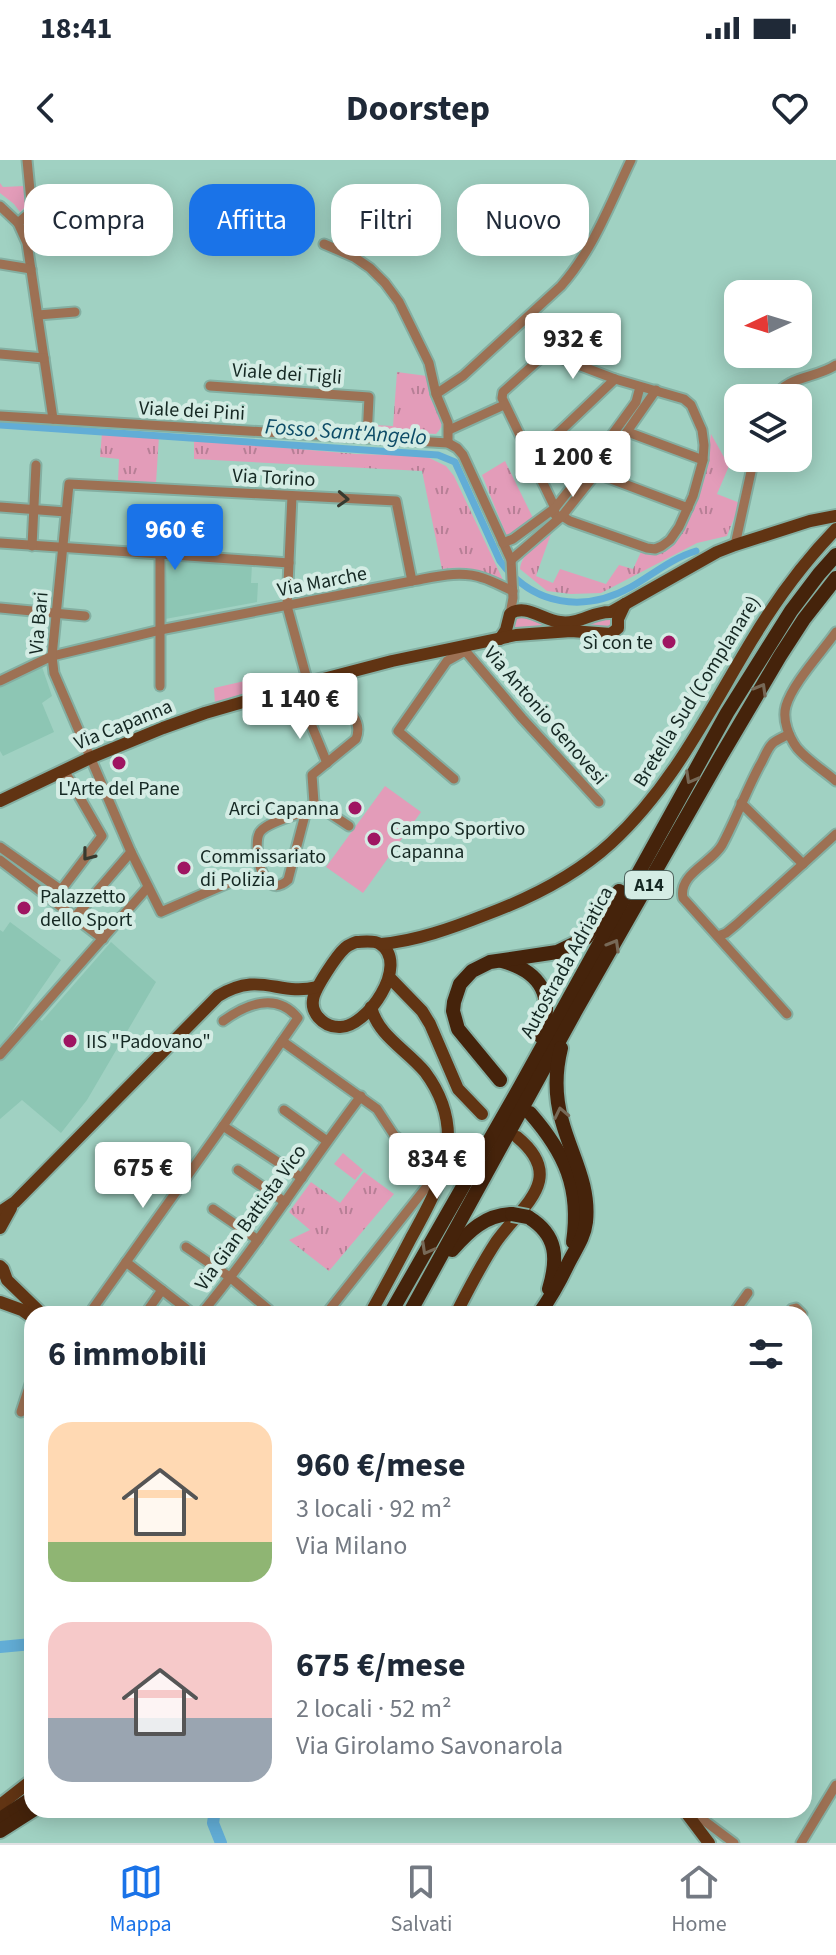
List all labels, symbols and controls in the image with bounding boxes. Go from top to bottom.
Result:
text: 18:41 [40,7,112,50]
text: Doorstep [346,83,490,134]
icon: back [24,86,68,130]
icon: heart [768,86,812,130]
chip: Compra [24,184,173,256]
chip: Affitta [189,184,315,256]
chip: Filtri [331,184,441,256]
chip: Nuovo [457,184,589,256]
north arrow [724,280,812,368]
map controls [724,280,812,472]
pin: 932 € [517,313,629,381]
text: 932 € [543,320,603,357]
street label: Viale dei Tigli [231,356,343,392]
button: layers [724,384,812,472]
street label: Viale dei Pini [138,394,246,428]
water label: Fosso Sant'Angelo [264,410,428,454]
pin: 1 200 € [499,431,647,499]
text: 1 200 € [533,438,613,475]
street label: Via Torino [232,462,316,494]
one-way arrow [337,490,350,507]
pin: 960 € [119,504,231,572]
text: 960 € [145,511,205,548]
street label: Via Marche [275,560,369,604]
street label: Via Bari [22,590,56,656]
street label: Bretella Sud (Complanare) [627,591,767,792]
place label: Sì con te [583,629,653,657]
marker: Sì con te [660,633,678,651]
street label: Via Antonio Genovesi [477,640,613,791]
pin: 1 140 € [226,673,374,741]
text: 1 140 € [260,680,340,717]
one-way arrow [751,683,766,698]
street label: Via Capanna [70,693,177,757]
marker: L'Arte del Pane [110,754,128,772]
one-way arrow [685,769,701,784]
place label: L'Arte del Pane [58,775,180,803]
place label: Arci Capanna [229,795,339,823]
marker: Arci Capanna [346,799,364,817]
place label: Campo Sportivo Capanna [390,815,525,866]
marker: Campo Sportivo Capanna [365,830,383,848]
place label: Commissariato di Polizia [200,843,326,894]
one-way arrow [83,846,97,861]
marker: Commissariato di Polizia [175,859,193,877]
road number: A14 [625,871,673,899]
street label: Autostrada Adriatica [514,881,620,1043]
place label: Palazzetto dello Sport [40,883,133,934]
marker: Palazzetto dello Sport [15,899,33,917]
one-way arrow [604,939,620,954]
place label: IIS "Padovano" [86,1028,211,1056]
marker: IIS "Padovano" [61,1032,79,1050]
one-way arrow [553,1106,570,1119]
pin: 834 € [381,1133,493,1201]
street label: Via Gian Battista Vico [188,1139,313,1296]
text: 834 € [407,1140,467,1177]
pin: 675 € [87,1142,199,1210]
text: 675 € [113,1149,173,1186]
one-way arrow [421,1241,436,1256]
text: 6 immobili [48,1330,207,1379]
icon: filters [744,1332,788,1376]
text: 960 €/mese [296,1441,466,1490]
icon: home [112,1454,208,1550]
text: 3 locali · 92 m² [296,1490,452,1527]
text: Via Milano [296,1527,407,1564]
text: 675 €/mese [296,1641,466,1690]
icon: home [112,1654,208,1750]
text: 2 locali · 52 m² [296,1690,452,1727]
text: Via Girolamo Savonarola [296,1727,563,1764]
tab: Mappa [109,1860,172,1940]
tab: Salvati [390,1860,452,1940]
tab: Home [671,1860,727,1940]

